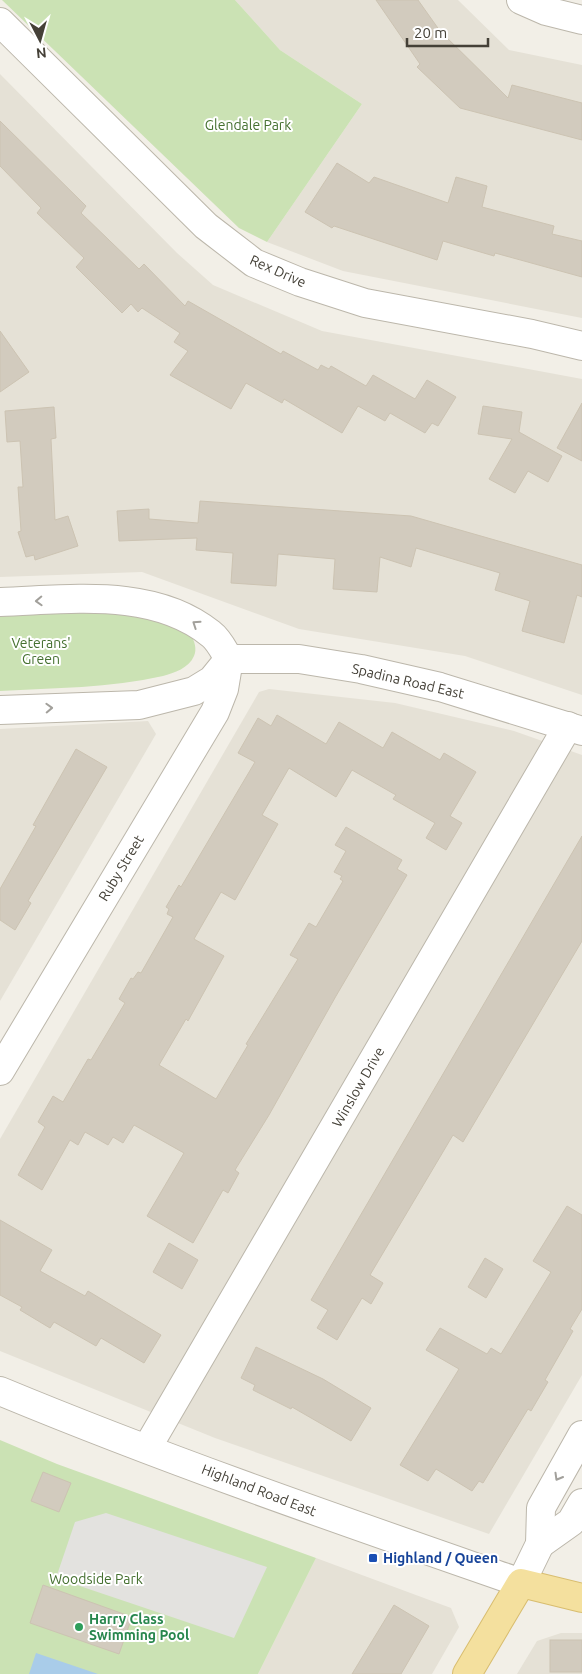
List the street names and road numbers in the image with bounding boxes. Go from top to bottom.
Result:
street label: Rex Drive [247,252,309,290]
street label: Spadina Road East [350,660,466,702]
street label: Ruby Street [95,832,147,904]
street label: Winslow Drive [329,1044,387,1130]
street label: Highland Road East [199,1461,319,1519]

